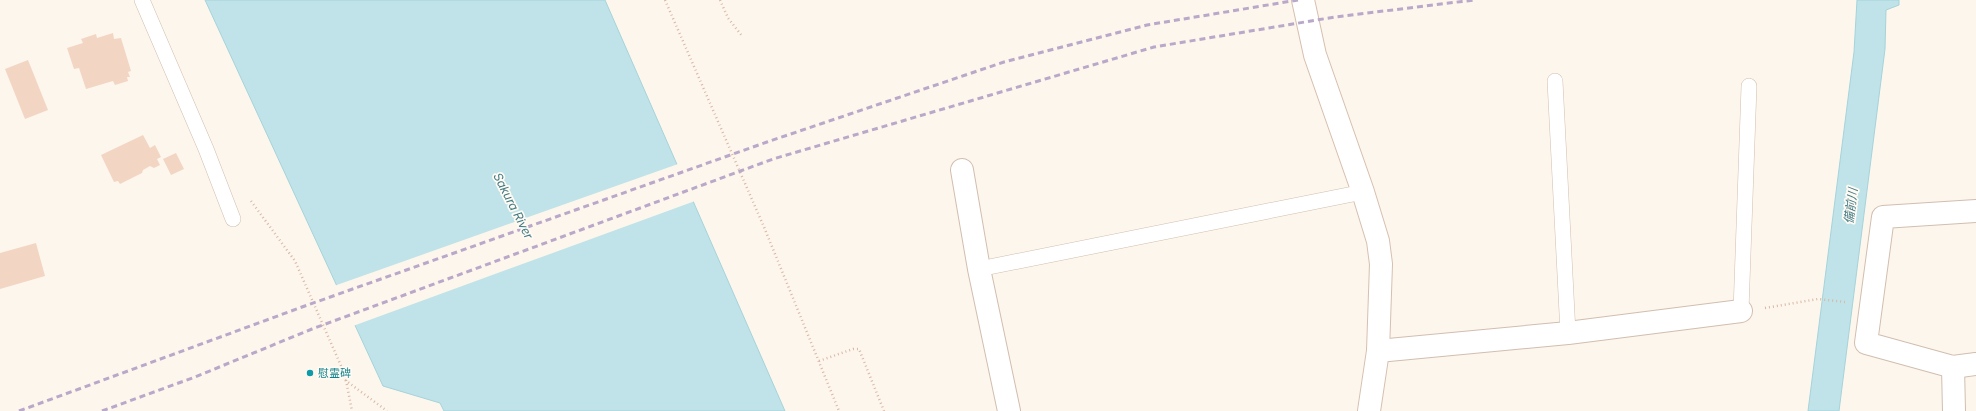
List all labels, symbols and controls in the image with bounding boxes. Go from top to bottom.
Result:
water label: Sakura River [490,170,537,242]
water label: 備前川 [1841,185,1860,225]
place label: 慰霊碑 [318,366,351,380]
marker: 慰霊碑 [305,368,315,378]

